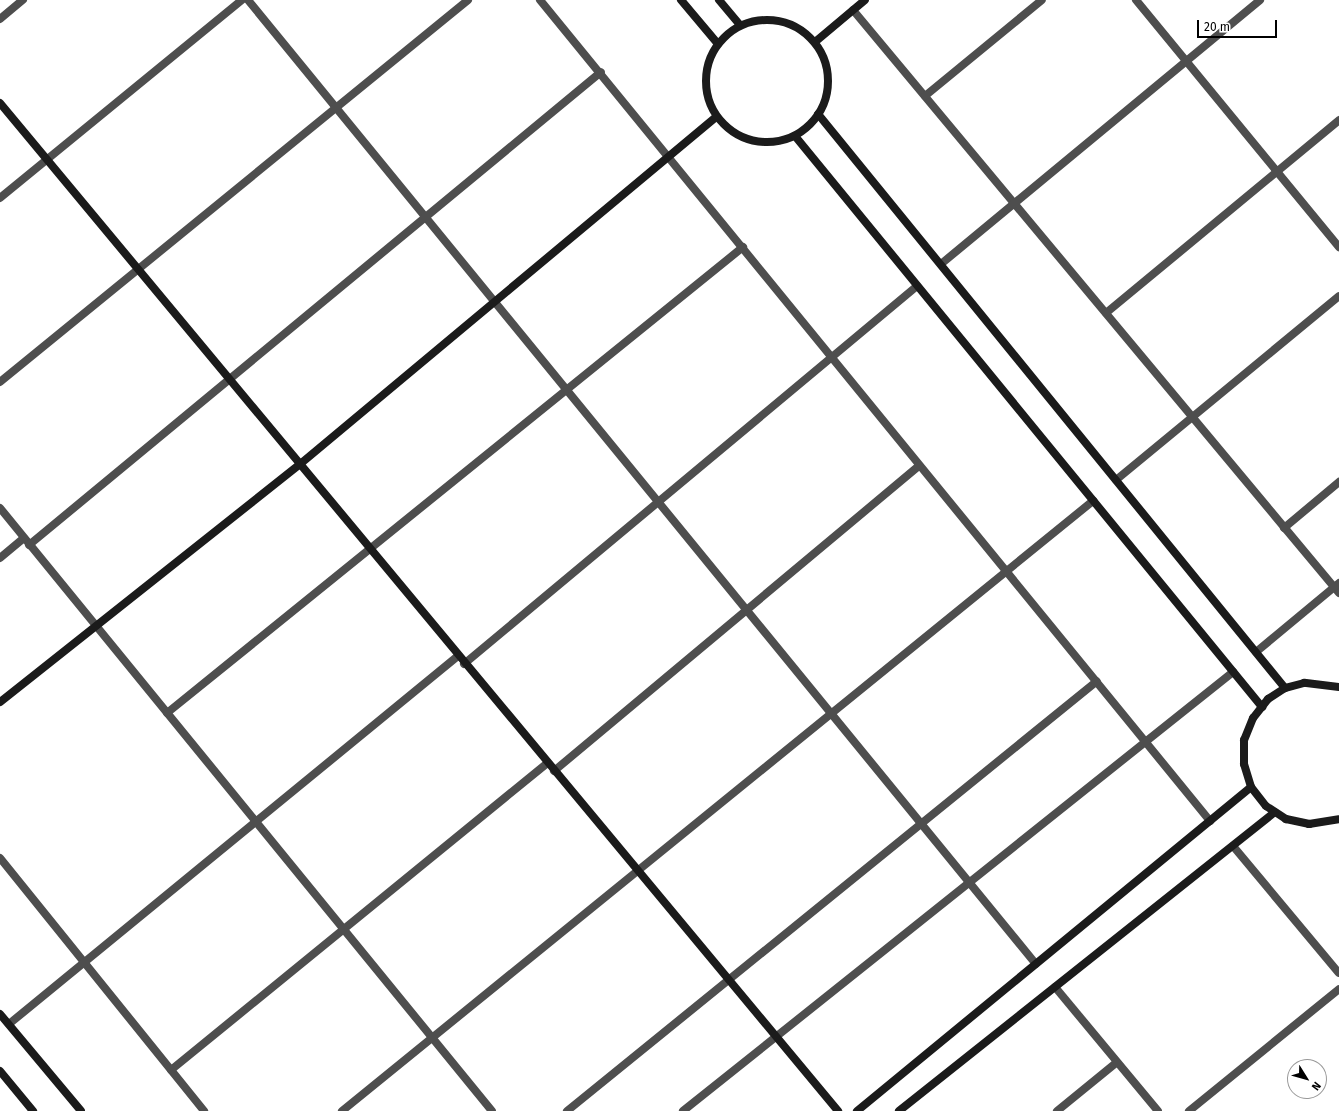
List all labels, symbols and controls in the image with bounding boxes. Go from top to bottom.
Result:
scale bar [1199,12,1279,38]
text: 20 m [1204,20,1230,34]
north arrow [1287,1059,1327,1099]
text: N [1309,1079,1324,1093]

